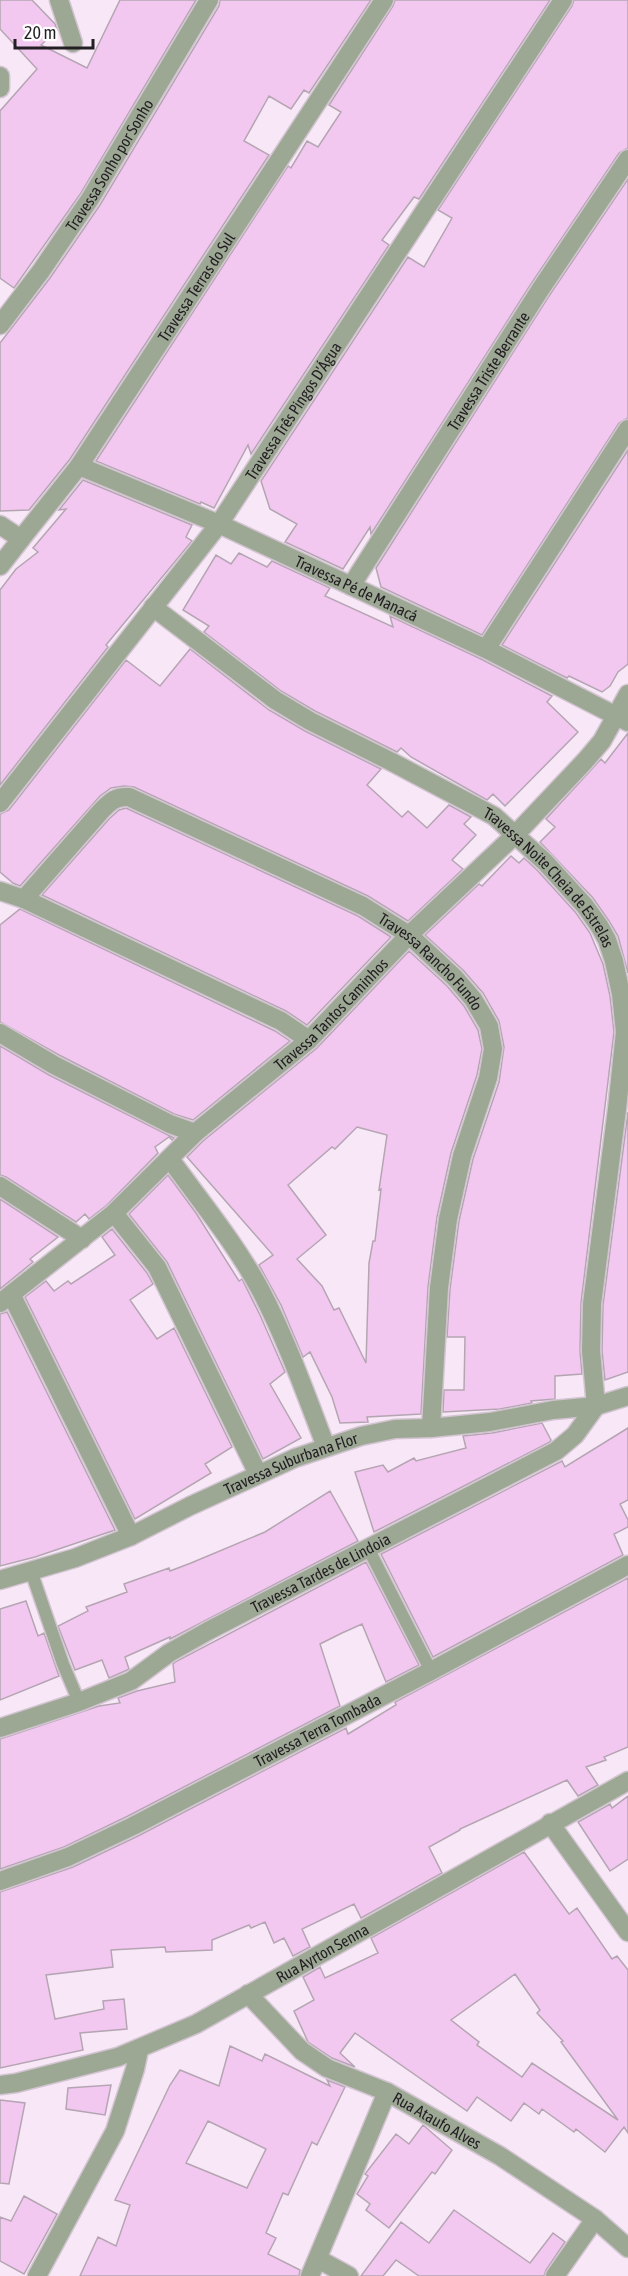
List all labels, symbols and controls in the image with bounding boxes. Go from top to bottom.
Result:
scale bar [15,12,93,50]
text: 20 m [24,22,56,43]
street label: Travessa Sonho por Sonho [62,96,157,234]
street label: Travessa Terras do Sul [154,228,239,345]
street label: Travessa Triste Berrante [444,308,533,434]
street label: Travessa Três Pingos D'Água [242,339,345,483]
street label: Travessa Pé de Manacá [292,552,421,625]
street label: Travessa Noite Cheia de Estrelas [481,803,618,950]
street label: Travessa Rancho Fundo [375,909,487,1013]
street label: Travessa Tantos Caminhos [271,954,392,1074]
street label: Travessa Suburbana Flor [221,1429,360,1498]
street label: Travessa Tardes de Lindoia [248,1529,393,1616]
street label: Travessa Terra Tombada [251,1690,384,1770]
street label: Rua Ayrton Senna [273,1920,372,1986]
street label: Rua Ataufo Alves [390,2088,485,2153]

